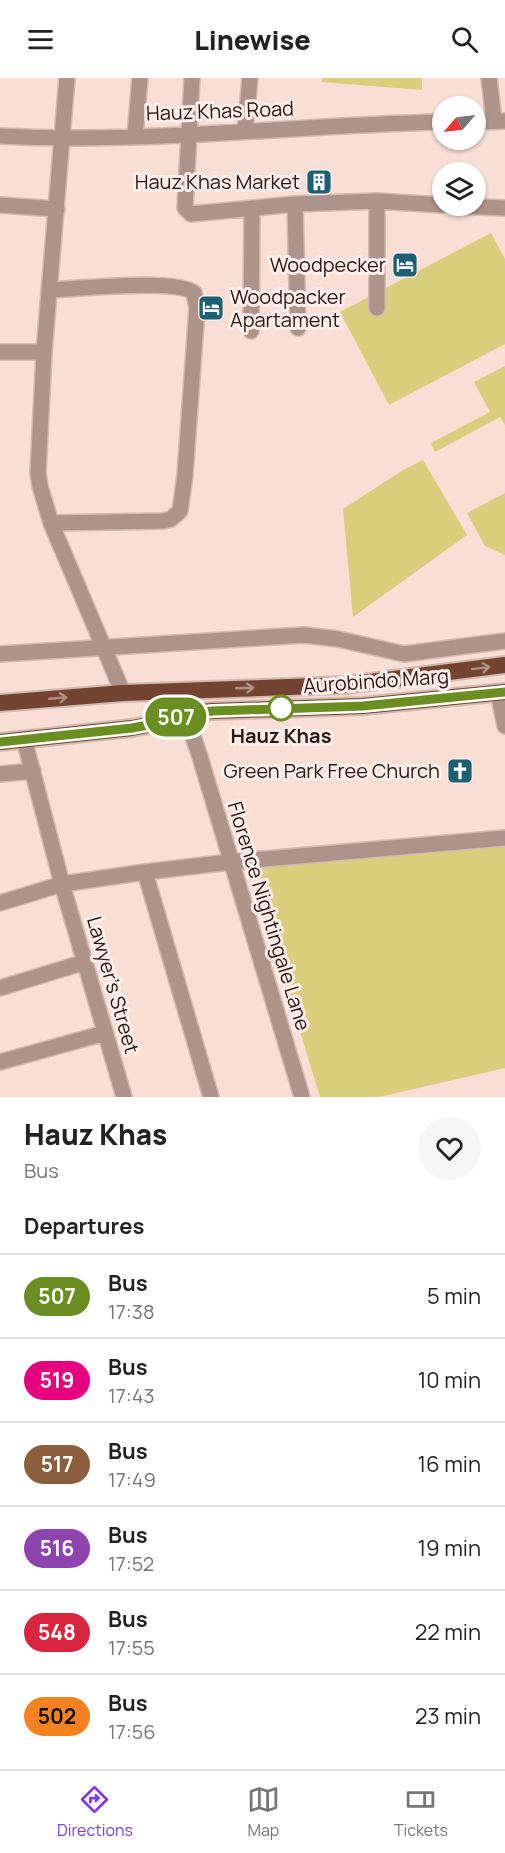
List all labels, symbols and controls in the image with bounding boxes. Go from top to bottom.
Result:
text: Linewise [194,21,311,58]
icon: menu [24,23,57,56]
icon: search [448,23,481,56]
street label: Hauz Khas Road [146,94,294,127]
north arrow [432,96,486,150]
map controls [432,96,486,216]
button: layers [432,162,486,216]
building icon: Hauz Khas Market [304,167,334,197]
place label: Hauz Khas Market [135,168,300,195]
hotel icon: Woodpecker [390,250,420,280]
place label: Woodpecker [270,251,386,278]
place label: Woodpacker Apartament [230,283,346,333]
hotel icon: Woodpacker Apartament [196,293,226,323]
street label: Aurobindo Marg [302,662,450,699]
one-way arrow [470,663,490,674]
one-way arrow [234,683,254,694]
one-way arrow [48,692,68,703]
marker: Hauz Khas [268,695,294,721]
line badge: 507 [142,698,210,736]
text: 507 [157,703,195,731]
place label: Hauz Khas [231,722,332,749]
church icon: Green Park Free Church [445,756,475,786]
place label: Green Park Free Church [224,757,440,784]
street label: Florence Nightingale Lane [222,798,317,1034]
street label: Lawyer's Street [81,913,146,1056]
text: Hauz Khas [24,1115,167,1153]
button: heart [418,1117,481,1180]
text: Bus [24,1157,59,1184]
text: Departures [24,1211,144,1241]
text: Bus [108,1268,148,1298]
text: 5 min [427,1281,481,1311]
text: 507 [38,1282,76,1310]
text: 17:38 [108,1298,155,1325]
text: Bus [108,1352,148,1382]
text: 10 min [418,1365,481,1395]
text: 519 [40,1366,74,1394]
text: 17:43 [108,1382,155,1409]
text: Bus [108,1436,148,1466]
text: 16 min [418,1449,481,1479]
text: 517 [41,1450,73,1478]
text: 17:49 [108,1466,156,1493]
text: Bus [108,1520,148,1550]
text: 19 min [418,1533,481,1563]
text: 516 [40,1534,74,1562]
text: 17:52 [108,1550,154,1577]
text: Bus [108,1604,148,1634]
text: 22 min [415,1617,481,1647]
text: 548 [38,1618,76,1646]
text: 17:55 [108,1634,155,1661]
text: Bus [108,1688,148,1718]
text: 23 min [415,1701,481,1731]
text: 502 [38,1702,76,1730]
text: 17:56 [108,1718,156,1745]
tab: Directions [57,1783,133,1841]
tab: Map [247,1783,280,1841]
tab: Tickets [394,1783,448,1841]

